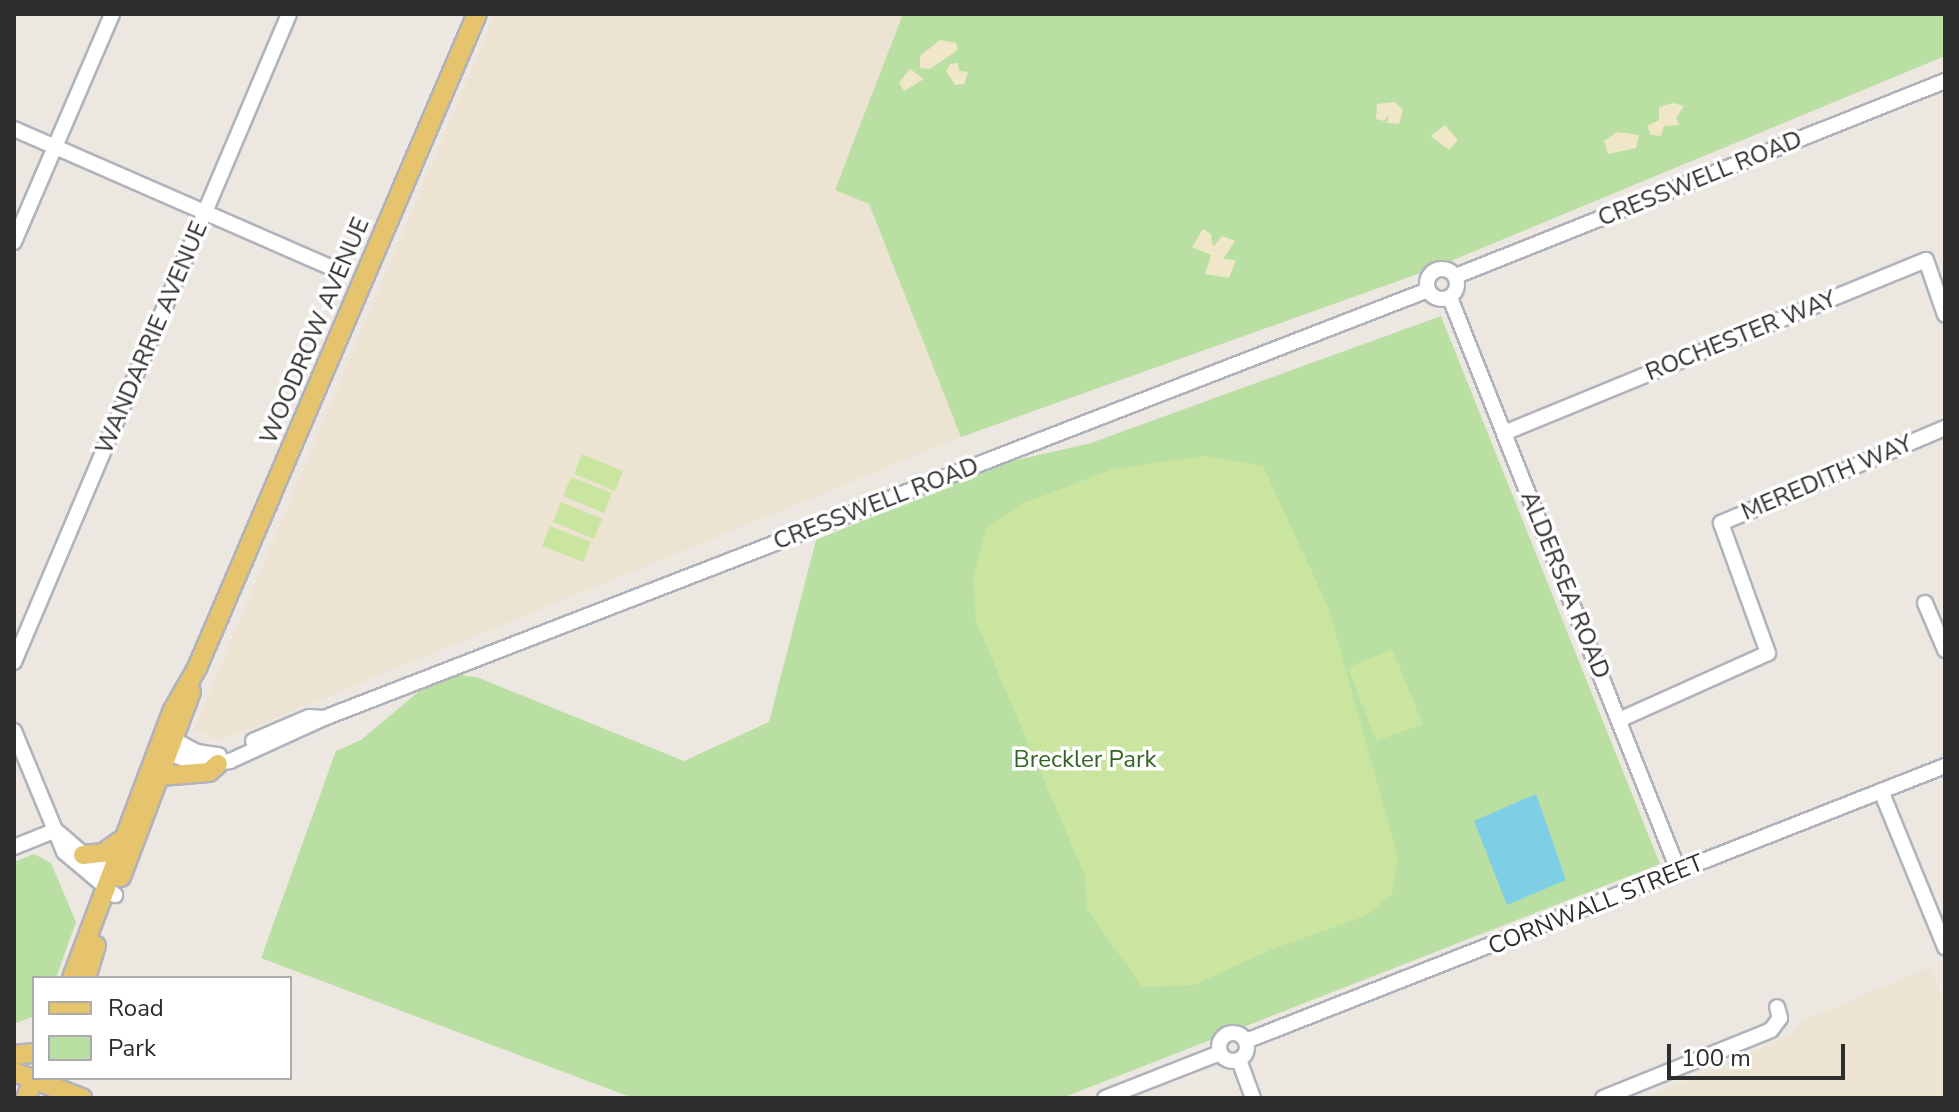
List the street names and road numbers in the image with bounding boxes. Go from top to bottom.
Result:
street label: CRESSWELL ROAD [1594,125,1806,233]
street label: WOODROW AVENUE [254,213,376,449]
street label: WANDARRIE AVENUE [90,217,214,459]
street label: ROCHESTER WAY [1642,285,1840,387]
street label: MEREDITH WAY [1737,429,1917,527]
street label: CRESSWELL ROAD [769,452,983,556]
street label: ALDERSEA ROAD [1514,487,1616,683]
street label: CORNWALL STREET [1484,849,1708,961]

